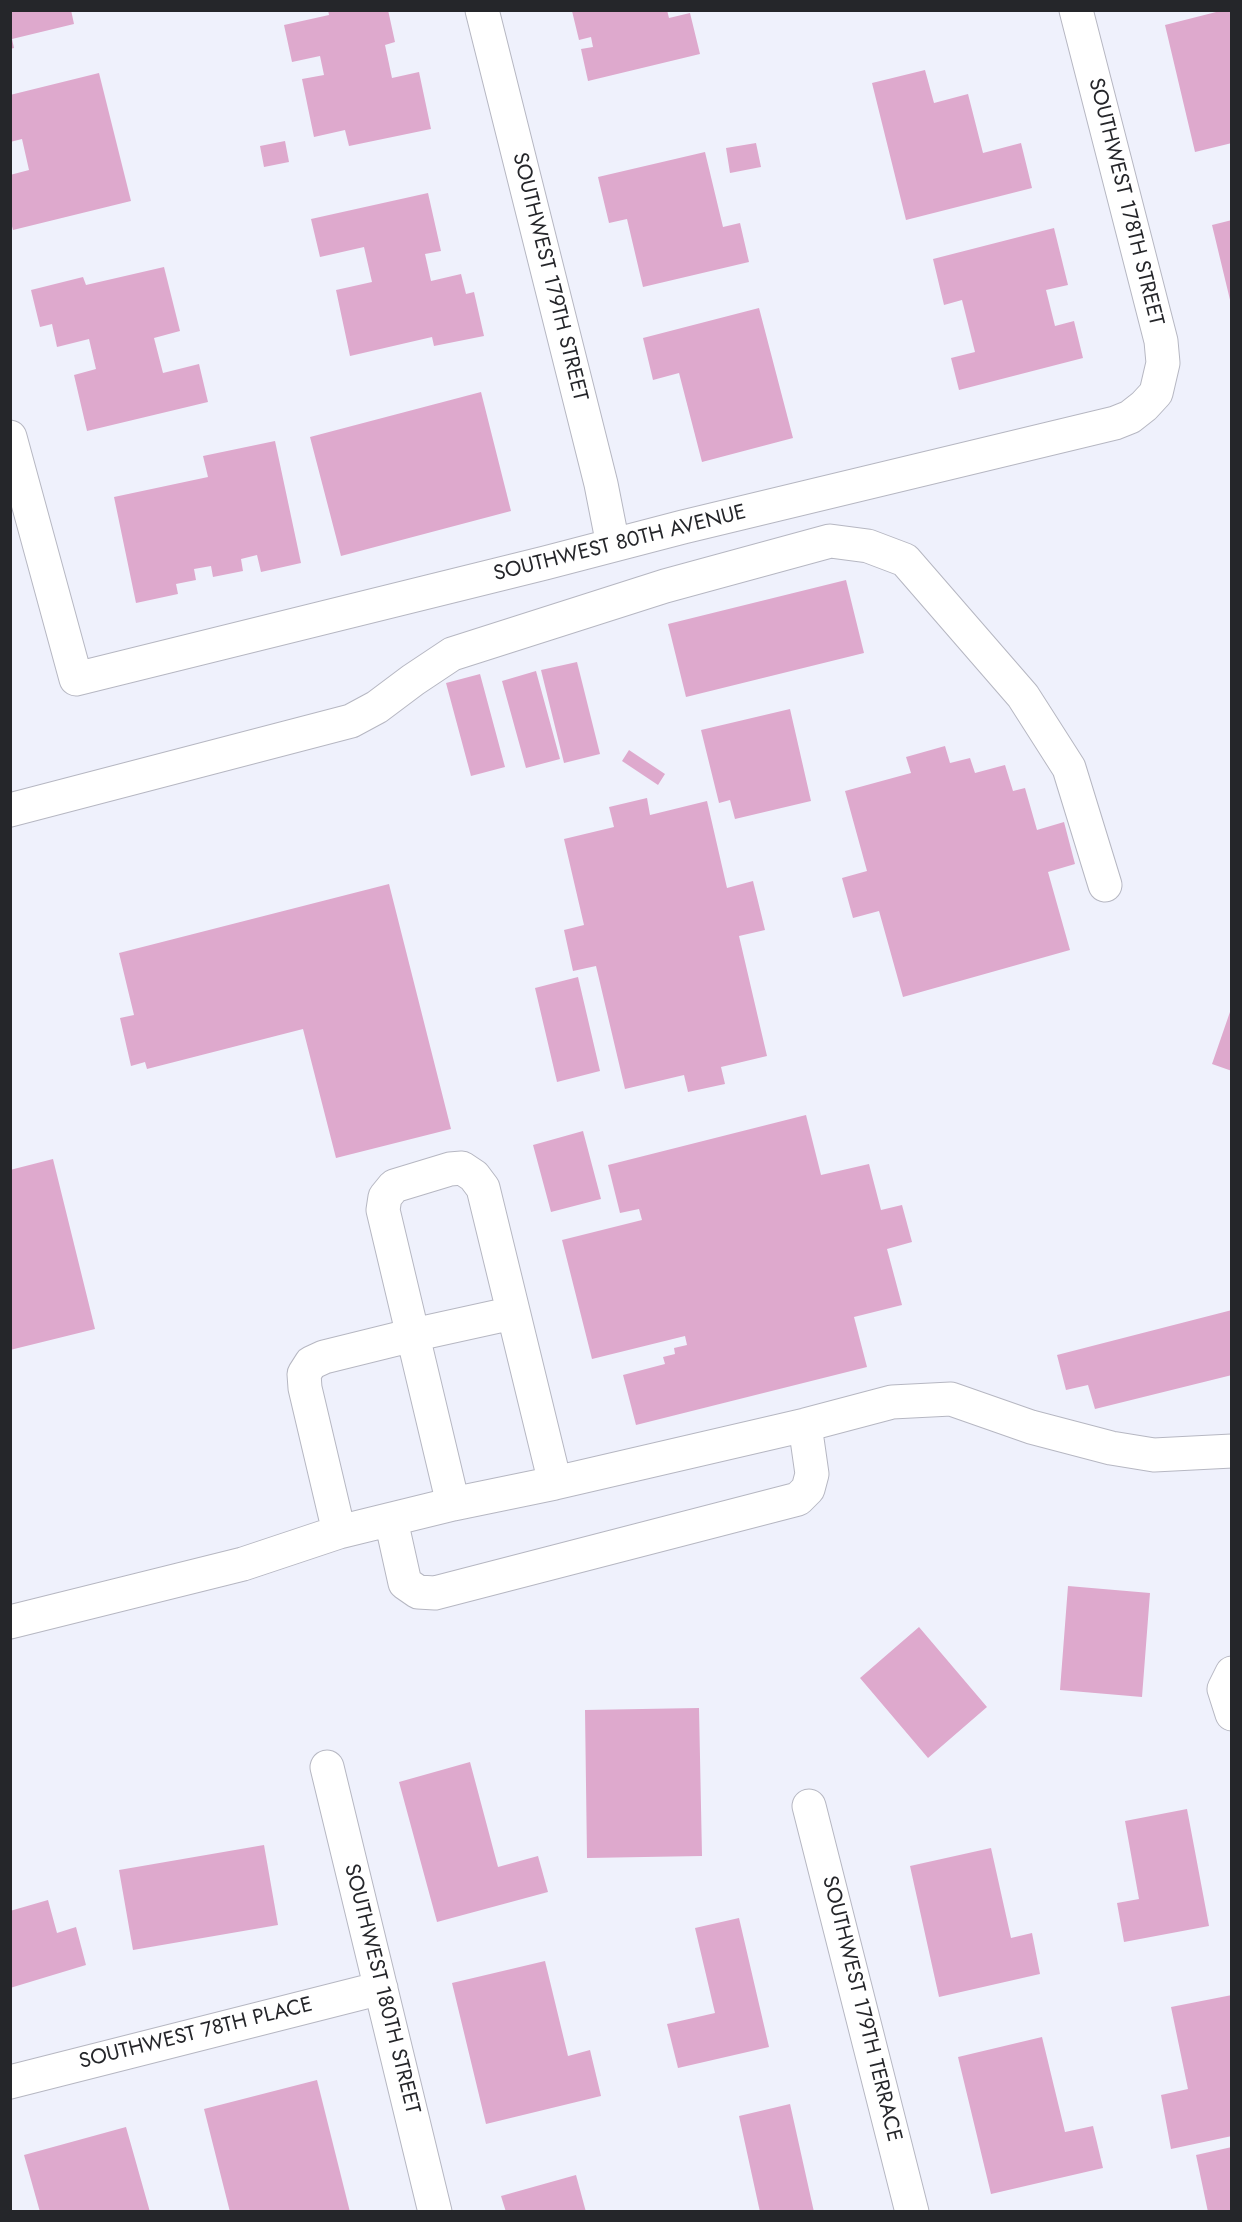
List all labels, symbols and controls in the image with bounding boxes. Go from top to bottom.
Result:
street label: SOUTHWEST 178TH STREET [1082,76,1168,328]
street label: SOUTHWEST 179TH STREET [506,150,592,404]
street label: SOUTHWEST 80TH AVENUE [491,500,749,588]
street label: SOUTHWEST 180TH STREET [338,1862,424,2116]
street label: SOUTHWEST 179TH TERRACE [816,1874,906,2144]
street label: SOUTHWEST 78TH PLACE [77,1993,315,2075]

